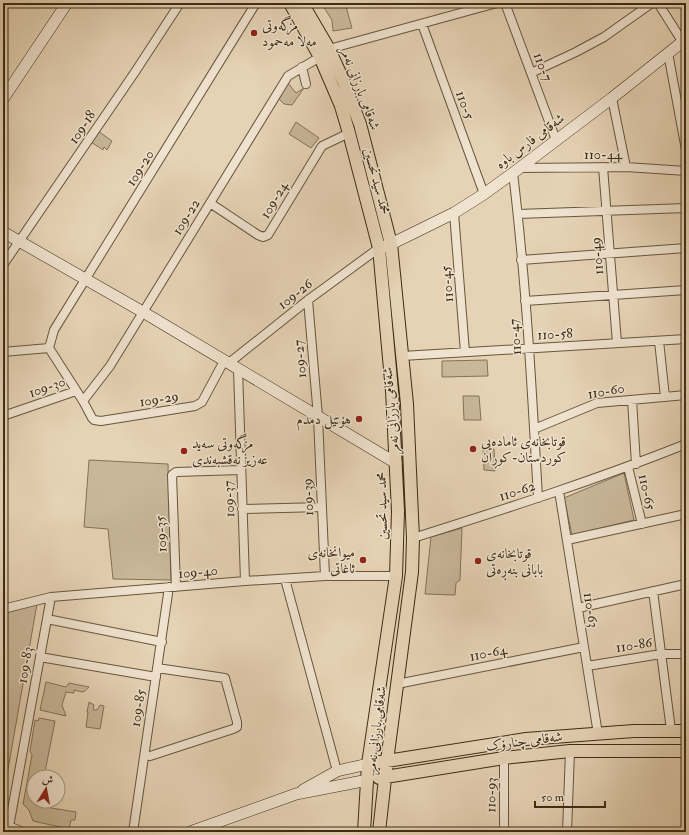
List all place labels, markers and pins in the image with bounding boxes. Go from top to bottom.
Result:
place label: مزگەوتی مەلا مەحمود [262,15,317,50]
marker: مزگەوتی مەلا مەحمود [249,28,259,38]
place label: هۆتێل دمدم [296,411,351,432]
marker: هۆتێل دمدم [354,414,364,424]
place label: مزگەوتی سەید عەزیز نەقشبەندی [192,433,268,468]
place label: قوتابخانەی ئامادەیی کوردستان-کوڕان [481,433,566,469]
marker: قوتابخانەی ئامادەیی کوردستان-کوڕان [468,444,478,454]
marker: مزگەوتی سەید عەزیز نەقشبەندی [179,446,189,456]
place label: میوانخانەی ئاغاتی [307,544,355,577]
place label: قوتابخانەی بابانی بنەڕەتی [486,545,543,581]
marker: میوانخانەی ئاغاتی [358,555,368,565]
marker: قوتابخانەی بابانی بنەڕەتی [473,556,483,566]

